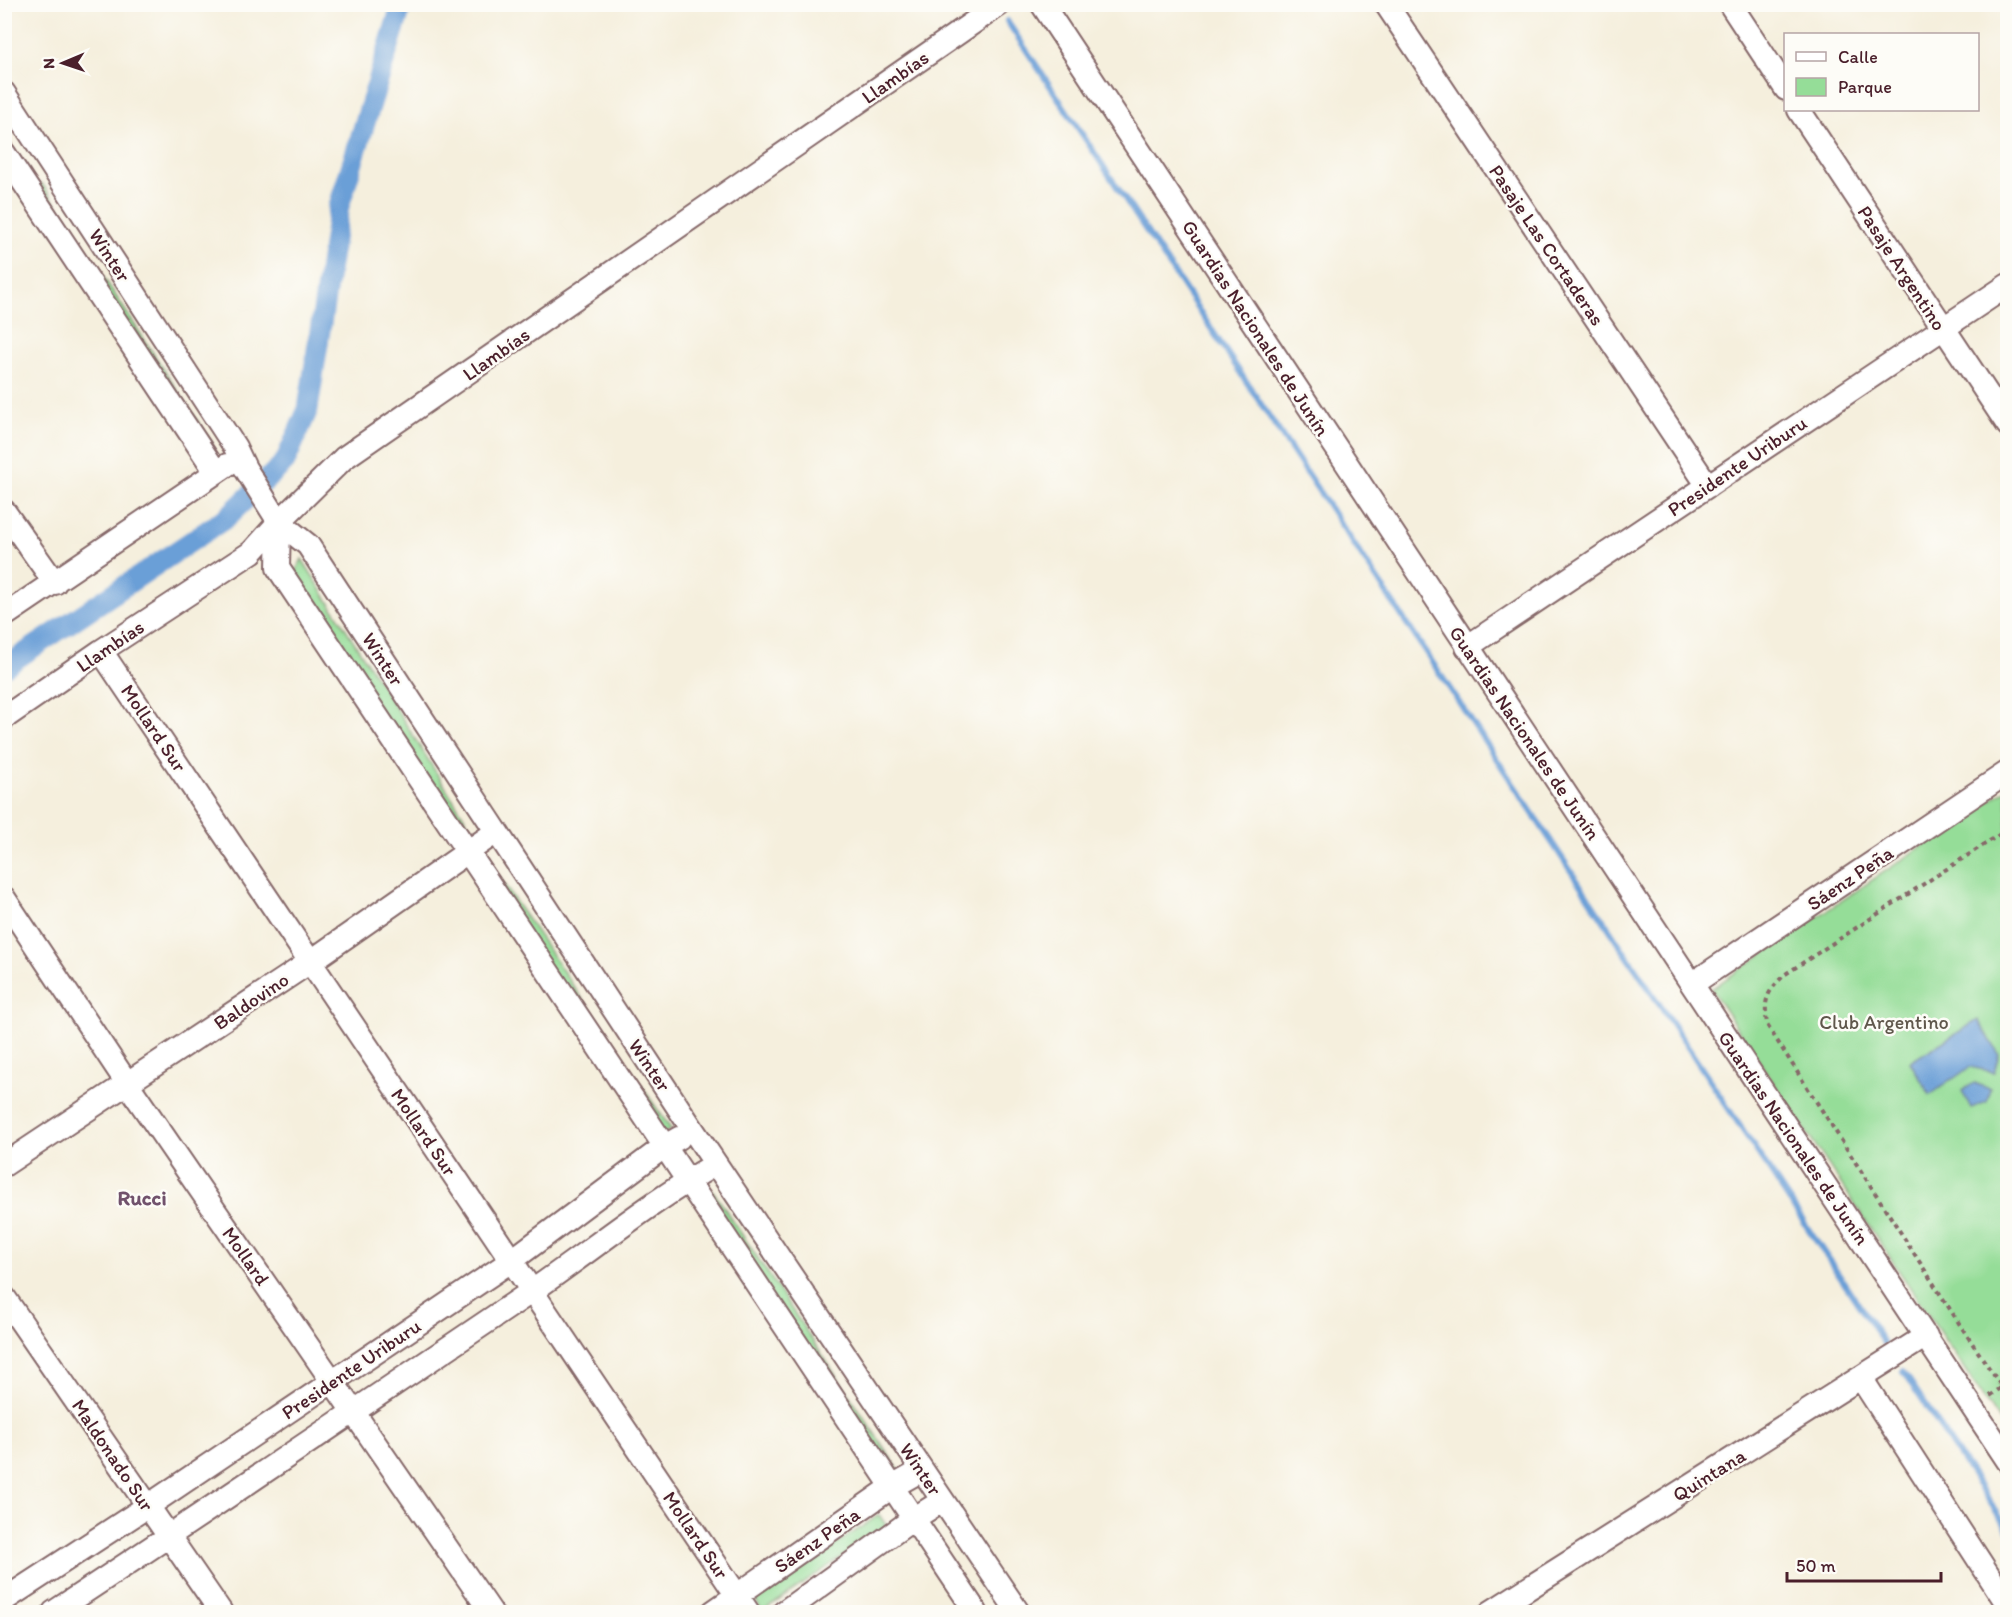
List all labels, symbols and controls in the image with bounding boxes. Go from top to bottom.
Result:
north arrow [33,33,93,93]
legend [1784,33,1979,111]
street label: Llambías [857,45,933,109]
text: Calle [1838,46,1878,68]
text: N [39,58,58,69]
text: Parque [1838,76,1892,98]
street label: Pasaje Las Cortaderas [1484,160,1610,330]
street label: Pasaje Argentino [1853,201,1951,335]
street label: Guardias Nacionales de Junín [1177,215,1335,441]
street label: Winter [84,224,136,286]
street label: Llambías [458,322,534,386]
street label: Presidente Uriburu [1663,411,1811,521]
street label: Llambías [72,615,149,677]
street label: Guardias Nacionales de Junín [1444,621,1606,845]
street label: Winter [357,628,409,690]
street label: Mollard Sur [116,680,192,777]
street label: Sáenz Peña [1802,840,1898,916]
street label: Baldovino [209,967,293,1035]
park label: Club Argentino [1819,1010,1949,1034]
street label: Guardias Nacionales de Junín [1713,1026,1875,1250]
street label: Winter [624,1034,676,1096]
street label: Mollard Sur [386,1084,462,1181]
district label: Rucci [117,1185,167,1210]
street label: Mollard [217,1222,275,1290]
street label: Presidente Uriburu [277,1314,425,1424]
street label: Maldonado Sur [67,1394,160,1516]
street label: Winter [895,1438,947,1500]
street label: Quintana [1668,1443,1750,1507]
street label: Mollard Sur [658,1487,734,1584]
street label: Sáenz Peña [770,1502,865,1578]
scale bar [1787,1545,1942,1583]
text: 50 m [1796,1555,1836,1577]

